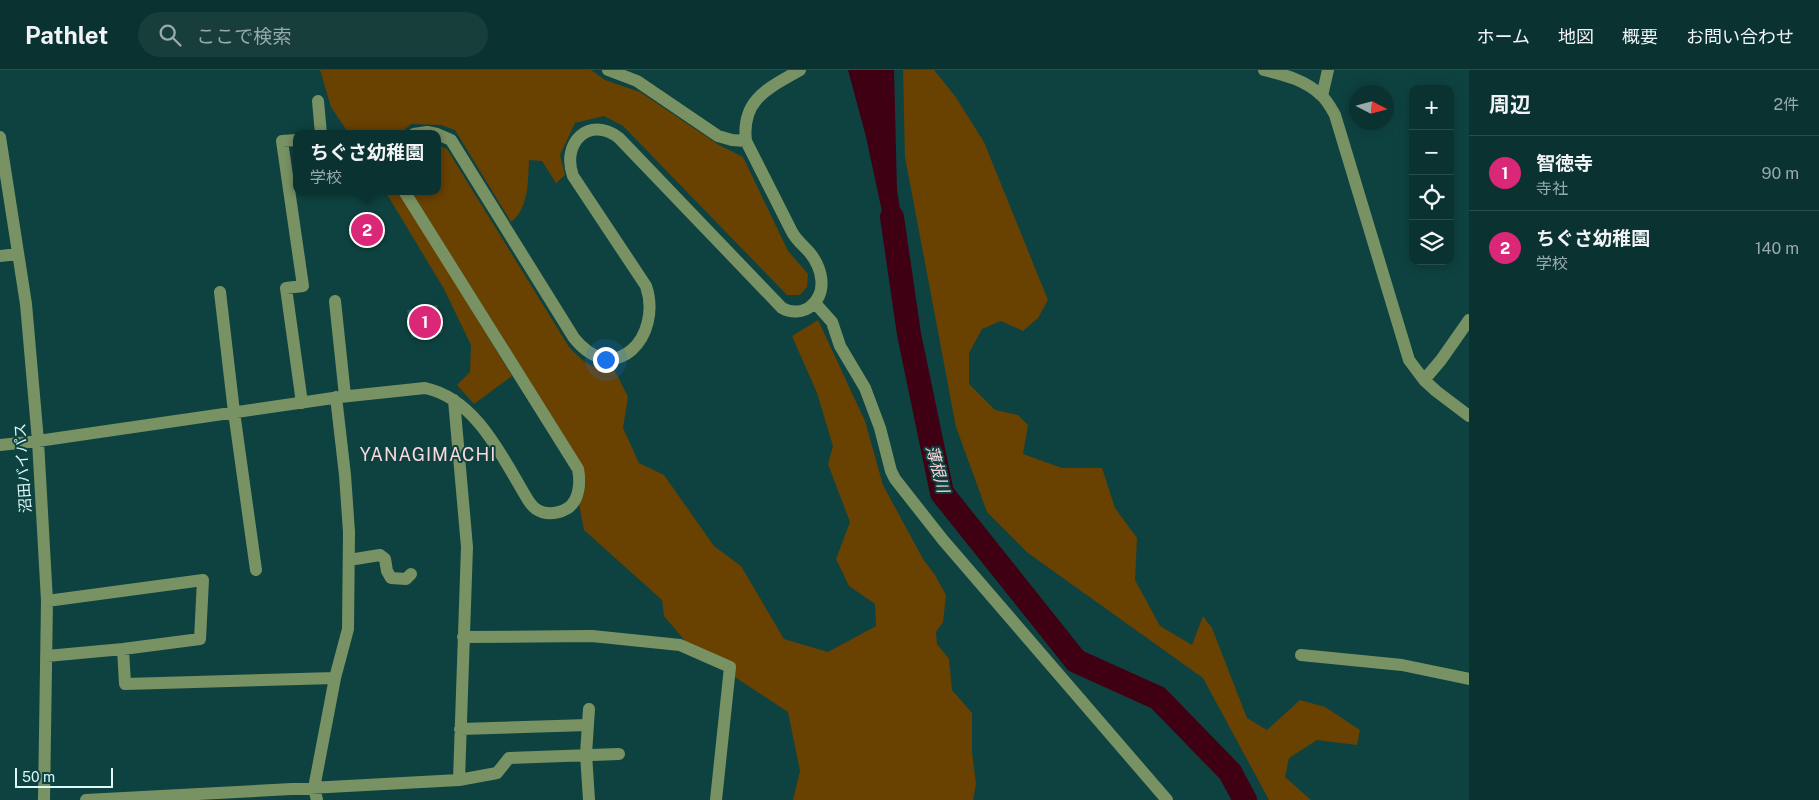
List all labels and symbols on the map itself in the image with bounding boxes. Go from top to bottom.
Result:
north arrow [1349,85,1394,130]
pin: 2 [351,211,383,249]
pin: 1 [409,303,441,341]
your location [593,347,619,373]
street label: 沼田バイパス [11,423,34,513]
water label: 薄根川 [922,443,953,497]
district label: YANAGIMACHI [360,444,496,465]
scale bar [15,765,112,788]

